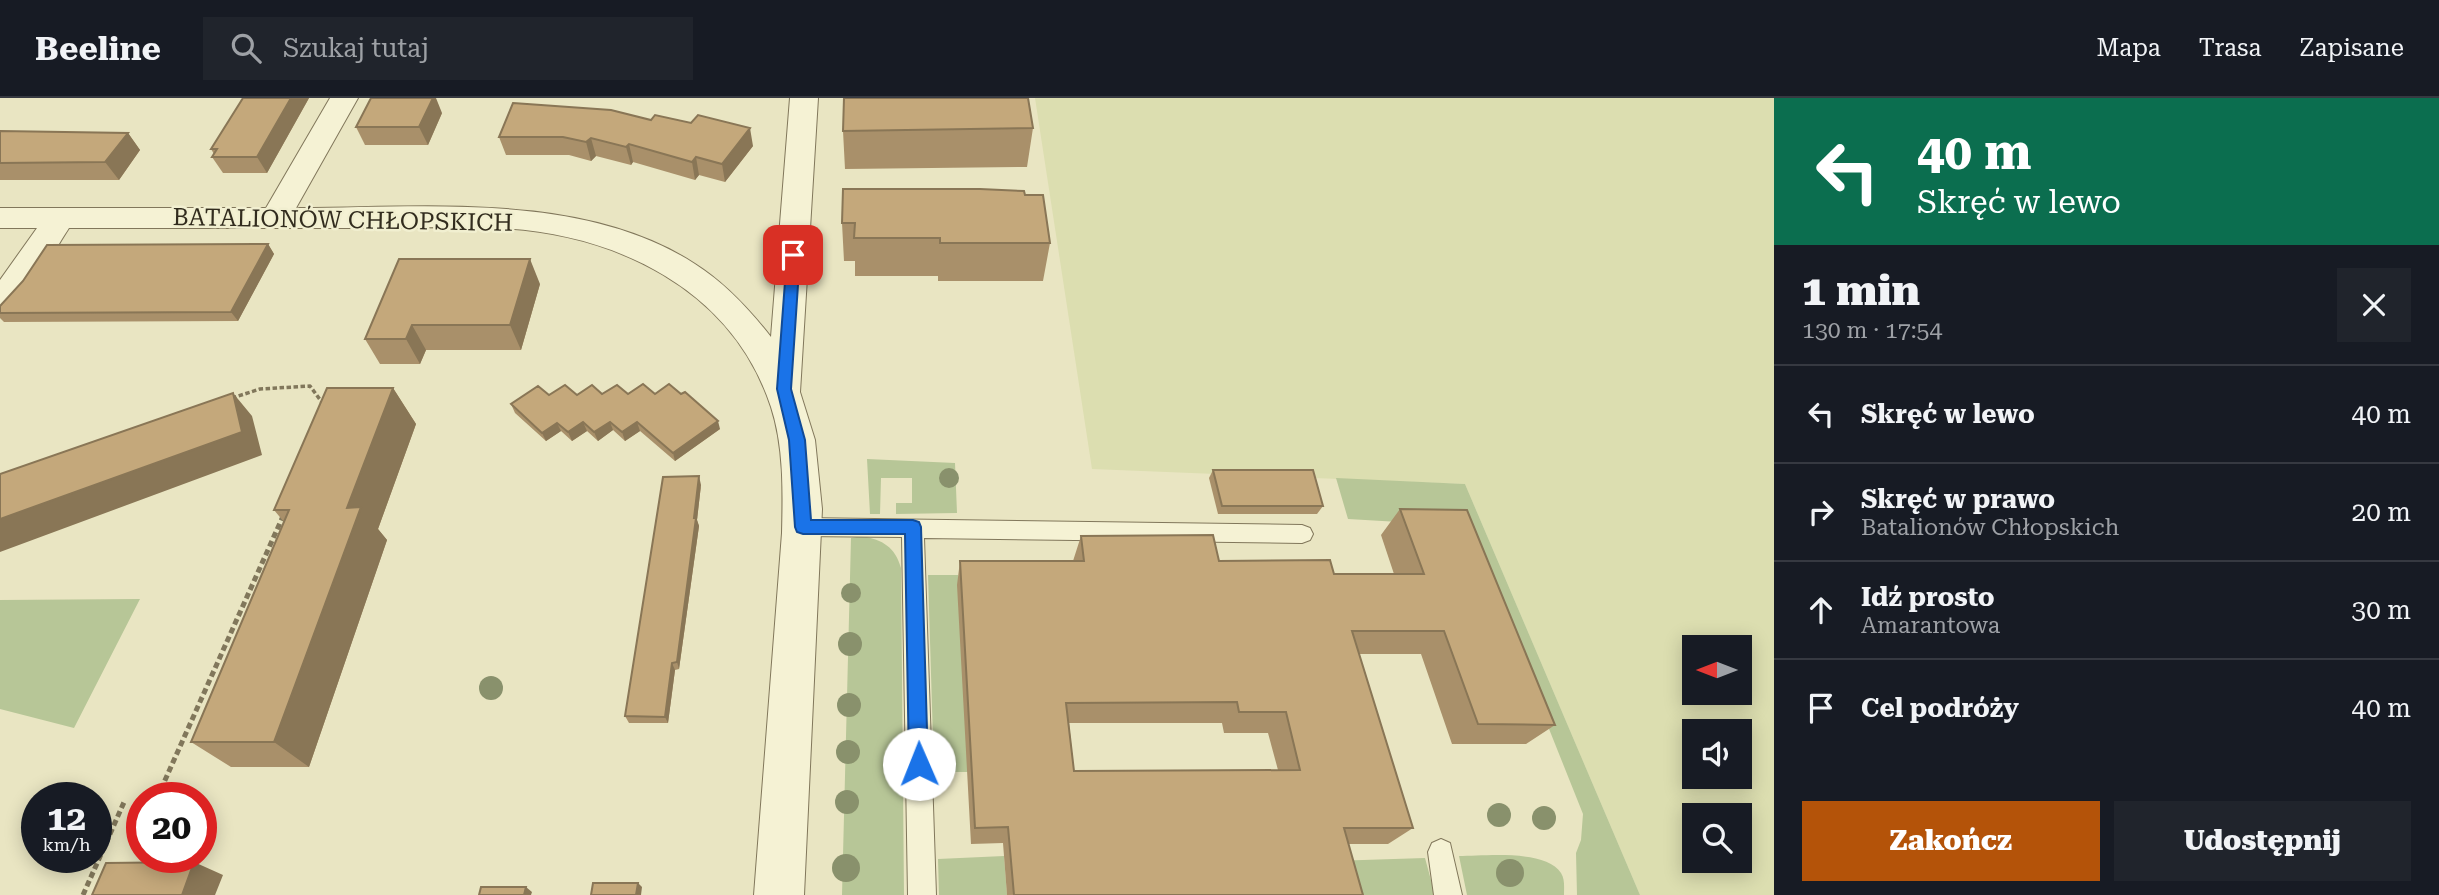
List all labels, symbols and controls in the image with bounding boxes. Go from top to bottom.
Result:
search box [203,17,693,80]
text: Beeline [35,29,161,68]
icon: search [227,29,265,67]
text: Szukaj tutaj [283,33,429,63]
text: Mapa [2097,34,2161,62]
text: Trasa [2199,34,2261,62]
text: Zapisane [2299,34,2404,62]
text: 40 m [1917,124,2032,181]
icon: left [1802,126,1893,217]
text: Skręć w lewo [1917,183,2121,221]
street label: BATALIONÓW CHŁOPSKICH [173,202,514,237]
pin [763,225,823,285]
icon: arrive [774,236,812,274]
text: 1 min [1802,266,1920,315]
button: close [2337,268,2411,342]
text: 130 m · 17:54 [1802,317,1942,344]
icon: left [1802,395,1840,433]
text: Skręć w lewo [1861,399,2035,429]
text: 40 m [2352,399,2411,429]
text: Skręć w prawo [1861,484,2055,514]
icon: right [1802,493,1840,531]
text: 20 m [2352,497,2411,527]
text: Batalionów Chłopskich [1861,514,2119,541]
text: Idź prosto [1861,582,1995,612]
icon: ahead [1802,591,1840,629]
text: 30 m [2352,595,2411,625]
text: Amarantowa [1861,612,2000,639]
north arrow [1682,635,1752,705]
map controls [1682,635,1752,873]
icon: arrive [1802,689,1840,727]
text: Cel podróży [1861,693,2019,723]
text: 40 m [2352,693,2411,723]
button: sound [1682,719,1752,789]
position arrow [882,727,956,801]
speed limit sign: 20 [126,782,217,873]
text: 12 [47,798,86,839]
button: Zakończ [1802,801,2100,881]
button: Udostępnij [2114,801,2411,881]
button: search [1682,803,1752,873]
text: km/h [42,834,91,855]

